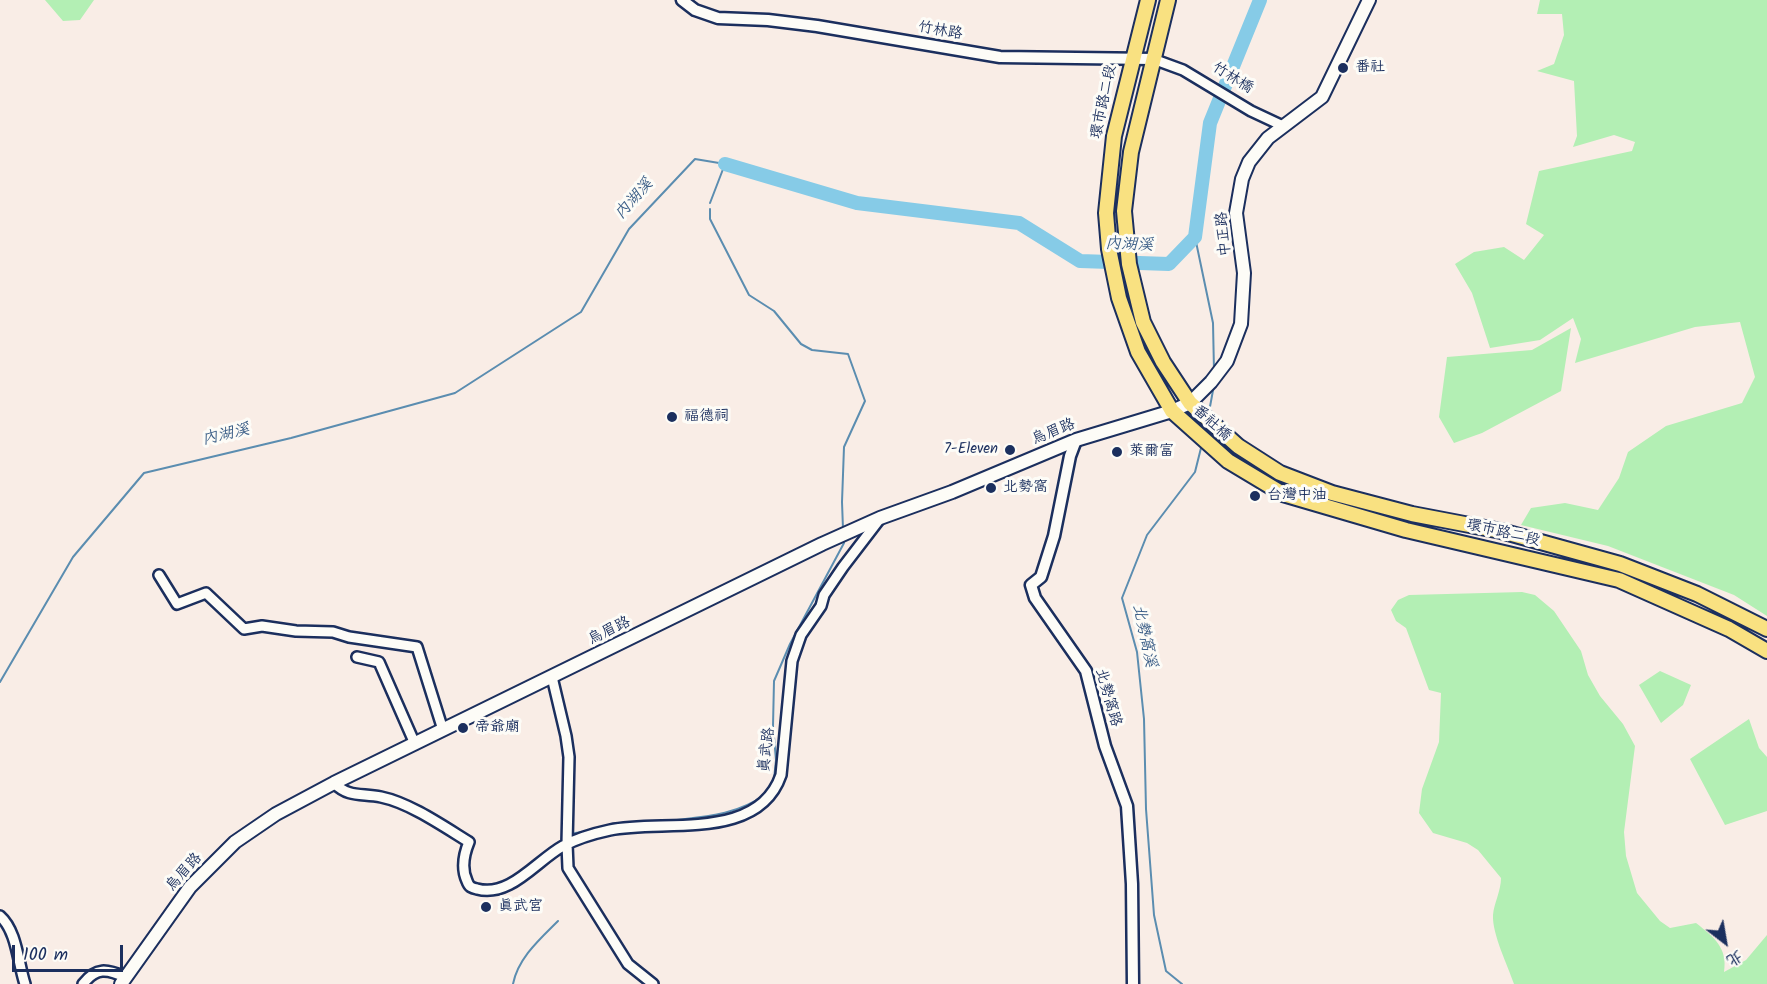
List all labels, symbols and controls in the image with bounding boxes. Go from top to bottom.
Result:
street label: 竹林路 [916,19,964,45]
street label: 竹林橋 [1208,59,1256,99]
place label: 番社 [1355,59,1385,77]
marker: 番社 [1336,61,1350,75]
street label: 環市路二段 [1088,63,1122,141]
water label: 內湖溪 [612,176,658,224]
street label: 中正路 [1214,211,1236,257]
water label: 內湖溪 [1105,236,1153,256]
street label: 番社橋 [1188,402,1234,446]
place label: 福德祠 [684,408,729,426]
marker: 福德祠 [665,410,679,424]
street label: 烏眉路 [1030,416,1078,450]
water label: 內湖溪 [200,421,252,451]
place label: 7-Eleven [944,441,998,459]
marker: 7-Eleven [1003,443,1017,457]
place label: 萊爾富 [1129,443,1174,461]
marker: 萊爾富 [1110,445,1124,459]
place label: 北勢窩 [1003,479,1048,497]
marker: 北勢窩 [984,481,998,495]
place label: 台灣中油 [1267,487,1327,505]
marker: 台灣中油 [1248,489,1262,503]
street label: 環市路二段 [1464,517,1542,551]
water label: 北勢窩溪 [1127,603,1159,669]
street label: 烏眉路 [586,614,634,650]
street label: 北勢窩路 [1090,667,1124,729]
place label: 帝爺廟 [475,719,520,737]
marker: 帝爺廟 [456,721,470,735]
street label: 真武路 [756,727,780,773]
street label: 烏眉路 [163,850,207,896]
place label: 真武宮 [498,898,543,916]
marker: 真武宮 [479,900,493,914]
north arrow [1695,912,1755,972]
scale bar [15,933,126,971]
text: 100 m [23,941,68,970]
text: 北 [1721,943,1748,973]

